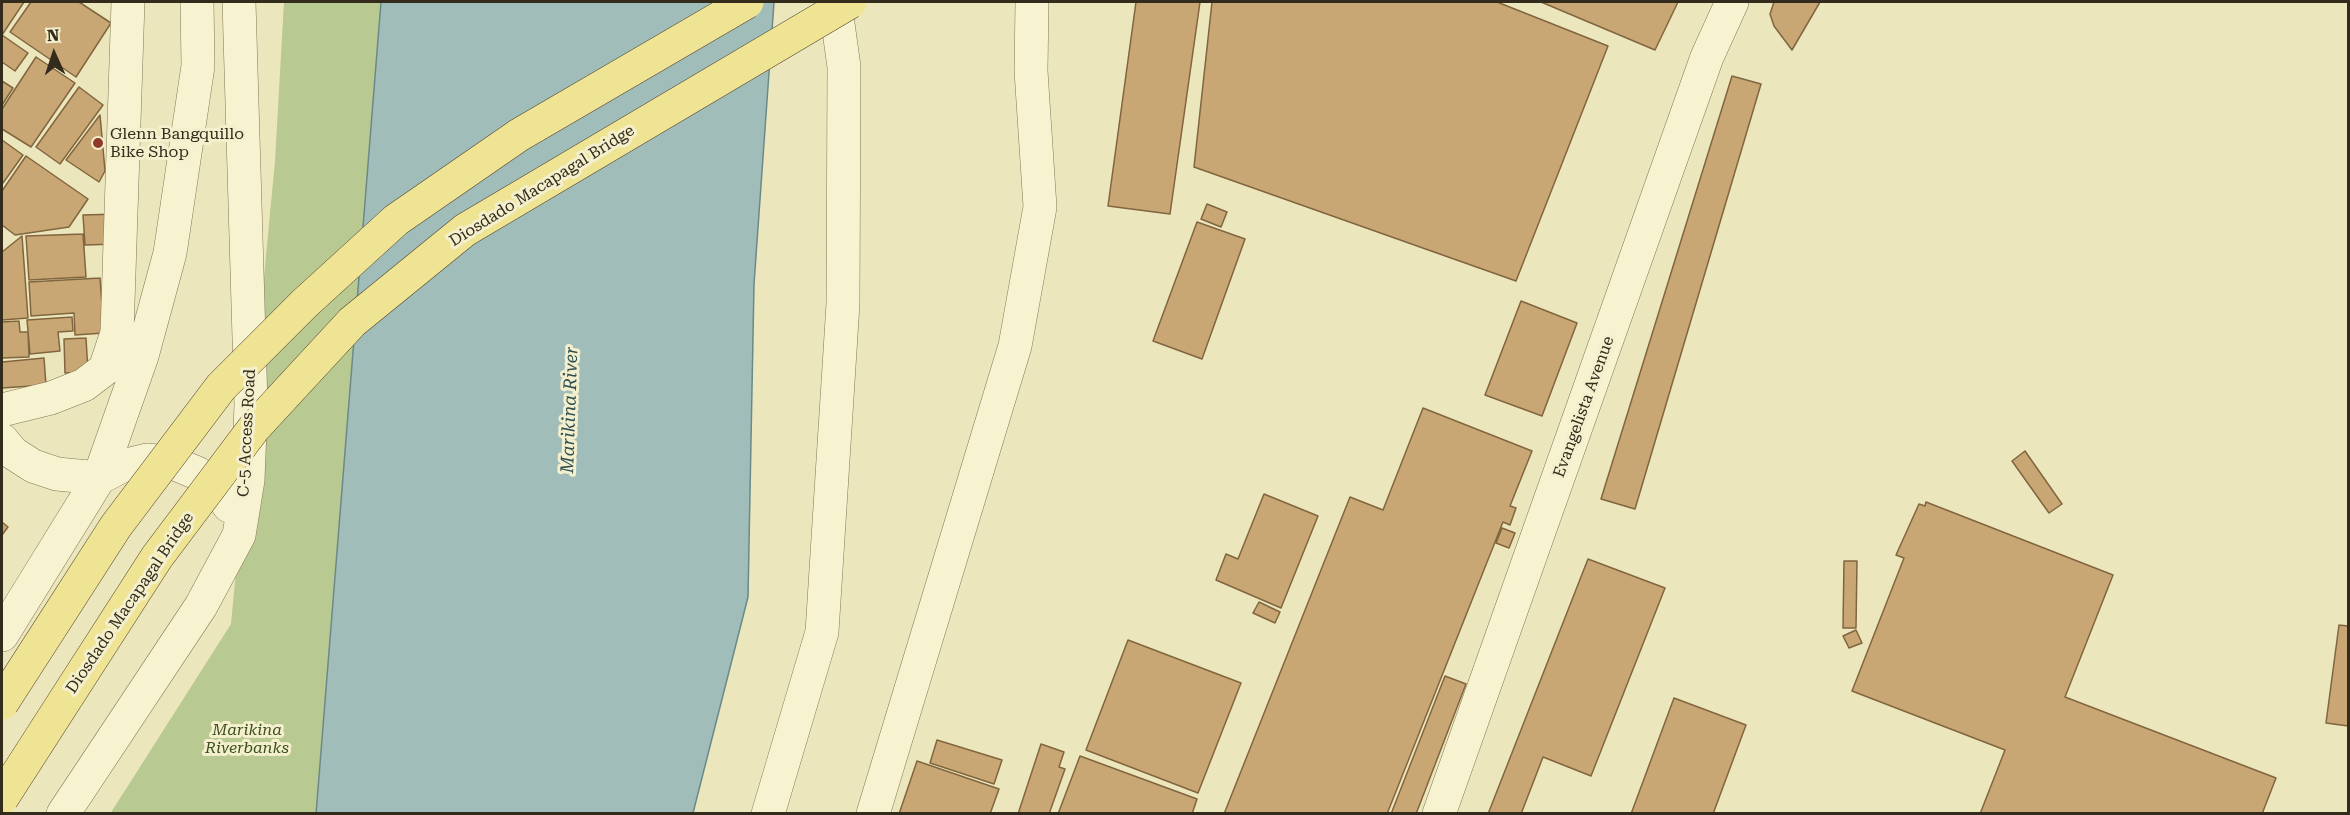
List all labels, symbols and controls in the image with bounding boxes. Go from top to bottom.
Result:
north arrow [24,24,84,84]
text: N [46,26,60,45]
street label: Diosdado Macapagal Bridge [446,121,638,251]
place label: Glenn Bangquillo Bike Shop [110,124,244,162]
marker: Glenn Bangquillo Bike Shop [91,136,105,150]
street label: Evangelista Avenue [1549,334,1619,480]
water label: Marikina River [557,346,583,474]
street label: C-5 Access Road [234,369,260,497]
street label: Diosdado Macapagal Bridge [62,509,198,697]
park label: Marikina Riverbanks [205,720,289,758]

